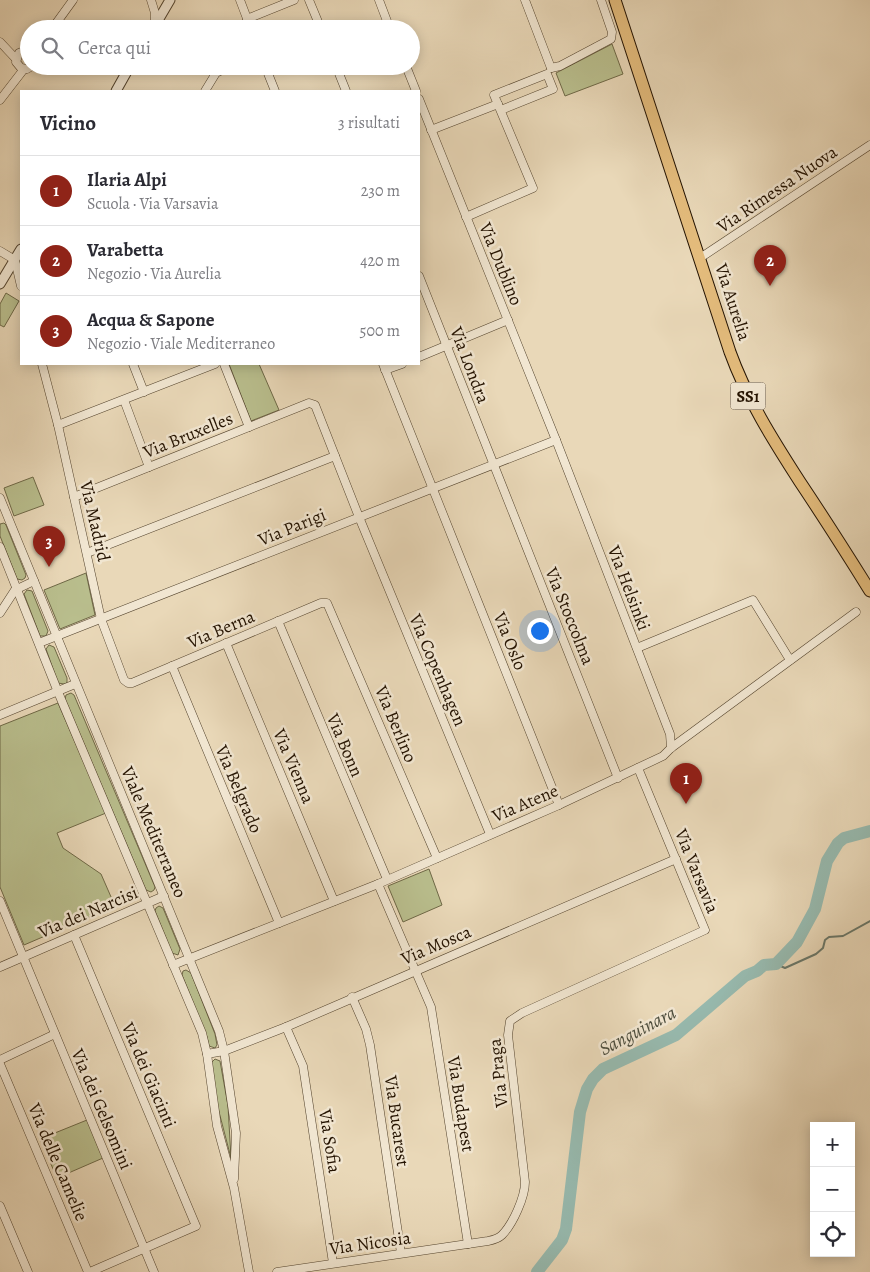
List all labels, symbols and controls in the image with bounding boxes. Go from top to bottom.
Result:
search box [20,20,420,75]
icon: search [38,34,66,62]
text: Cerca qui [78,35,151,61]
text: Vicino [40,109,96,137]
text: 3 risultati [338,112,400,134]
street label: Via Rimessa Nuova [711,140,842,239]
text: Ilaria Alpi [87,167,167,193]
text: 1 [53,180,59,202]
text: 230 m [361,180,400,202]
text: Scuola · Via Varsavia [87,193,218,215]
street label: Via Dublino [473,218,528,309]
text: Varabetta [87,237,164,263]
pin: 2 [754,245,786,286]
text: 2 [52,250,60,272]
text: 420 m [360,250,400,272]
street label: Via Aurelia [709,259,757,344]
text: Negozio · Via Aurelia [87,263,221,285]
text: Acqua & Sapone [87,307,215,333]
text: 3 [53,320,59,342]
text: 500 m [360,320,400,342]
street label: Via Londra [444,322,496,407]
text: Negozio · Viale Mediterraneo [87,333,275,355]
road number: SS1 [730,382,766,410]
street label: Via Bruxelles [139,406,236,464]
street label: Via Madrid [74,477,116,564]
street label: Via Parigi [254,503,330,552]
pin: 3 [33,526,65,567]
street label: Via Helsinki [601,541,656,634]
street label: Via Stoccolma [539,563,601,669]
street label: Via Berna [183,604,259,654]
street label: Via Oslo [487,608,532,673]
street label: Via Copenhagen [403,609,472,730]
your location [527,618,553,644]
street label: Via Berlino [369,681,423,766]
street label: Via Bonn [321,709,369,780]
street label: Via Vienna [267,724,321,808]
street label: Via Belgrado [209,741,268,837]
street label: Viale Mediterraneo [115,762,192,901]
pin: 1 [670,763,702,804]
street label: Via Atene [487,778,562,828]
street label: Via Varsavia [669,824,725,917]
street label: Via dei Narcisi [33,880,142,944]
street label: Via Mosca [396,919,475,971]
water label: Sanguinara [594,1000,681,1062]
street label: Via dei Giacinti [116,1018,182,1131]
street label: Via Praga [482,1037,514,1110]
street label: Via dei Gelsomini [65,1044,138,1173]
street label: Via Budapest [441,1053,480,1154]
street label: Via Bucarest [379,1073,415,1168]
street label: Via delle Camelie [22,1099,94,1225]
street label: Via Sofia [313,1106,347,1175]
map controls [810,1122,855,1257]
button: + [810,1122,855,1167]
button: − [810,1167,855,1212]
button: locate [810,1212,855,1257]
street label: Via Nicosia [327,1225,413,1261]

